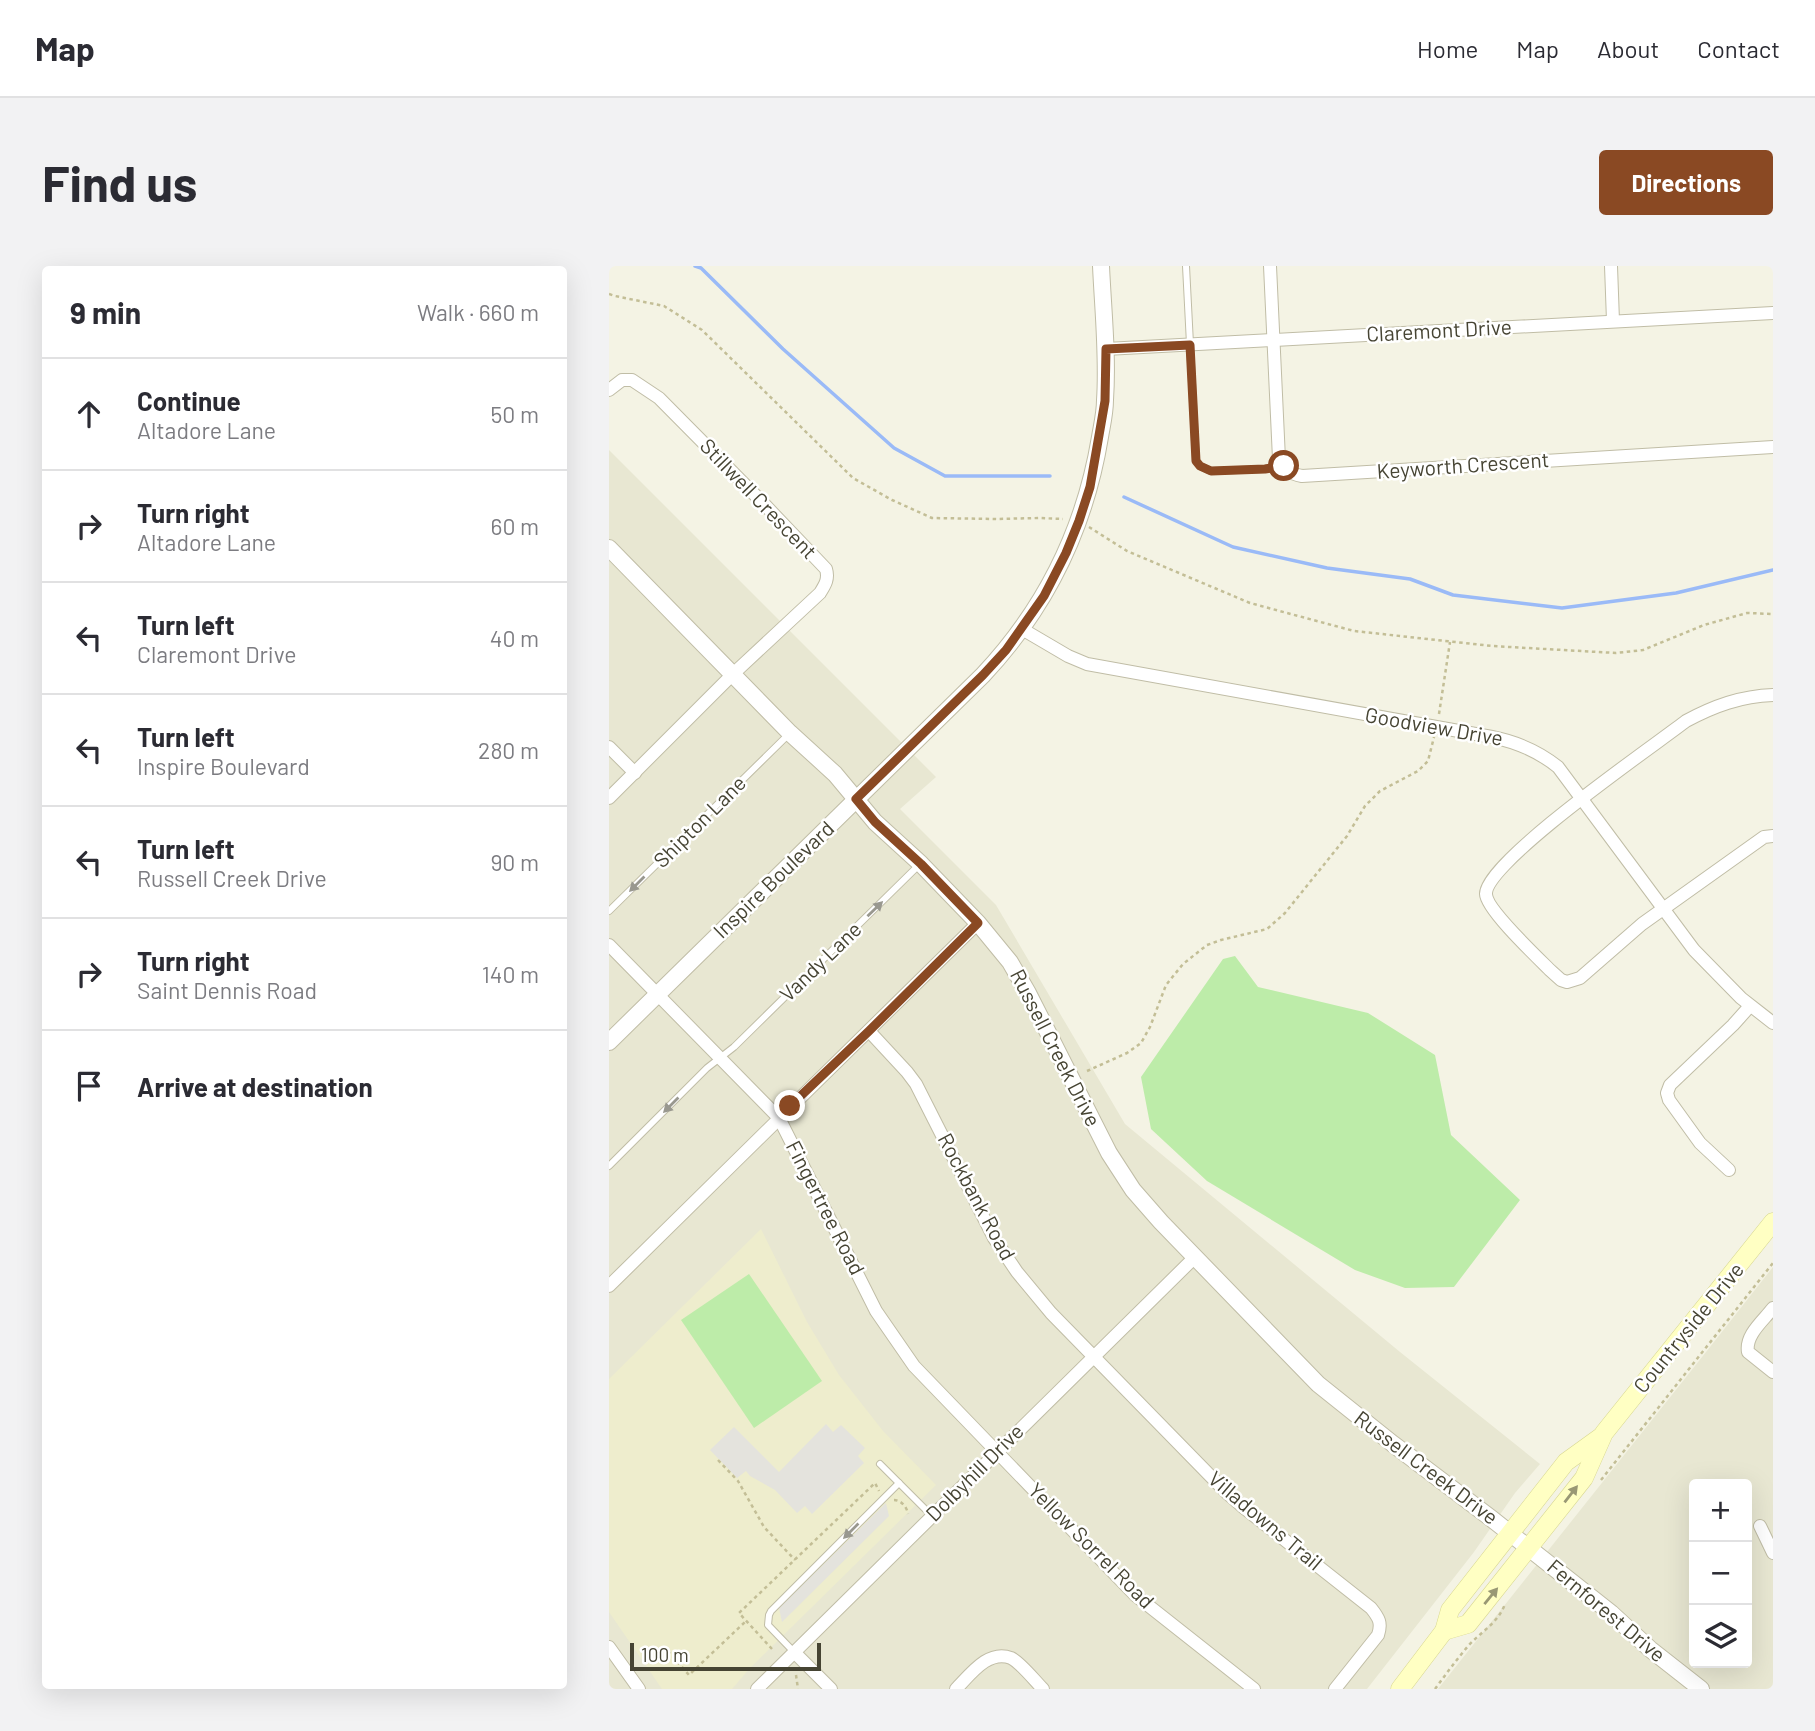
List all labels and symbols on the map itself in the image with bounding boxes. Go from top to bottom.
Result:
street label: Claremont Drive [1366,313,1512,346]
street label: Stillwell Crescent [695,433,823,563]
street label: Keyworth Crescent [1376,446,1550,483]
route start [1268,450,1299,481]
street label: Goodview Drive [1363,701,1505,750]
street label: Shipton Lane [648,770,750,872]
street label: Inspire Boulevard [708,815,838,943]
one-way arrow [629,875,646,891]
one-way arrow [866,901,883,917]
street label: Vandy Lane [774,916,866,1006]
street label: Russell Creek Drive [1006,964,1107,1130]
route end [774,1090,805,1121]
one-way arrow [662,1096,679,1113]
street label: Rockbank Road [933,1128,1021,1264]
street label: Fingertree Road [782,1136,871,1279]
street label: Countryside Drive [1628,1257,1748,1397]
street label: Russell Creek Drive [1350,1405,1504,1529]
street label: Dolbyhill Drive [920,1418,1028,1526]
street label: Villadowns Trail [1204,1465,1328,1575]
street label: Yellow Sorrel Road [1024,1477,1160,1613]
one-way arrow [1564,1486,1579,1504]
one-way arrow [842,1523,859,1540]
street label: Fernforest Drive [1543,1553,1671,1666]
one-way arrow [1483,1588,1498,1606]
scale bar [630,1640,821,1672]

